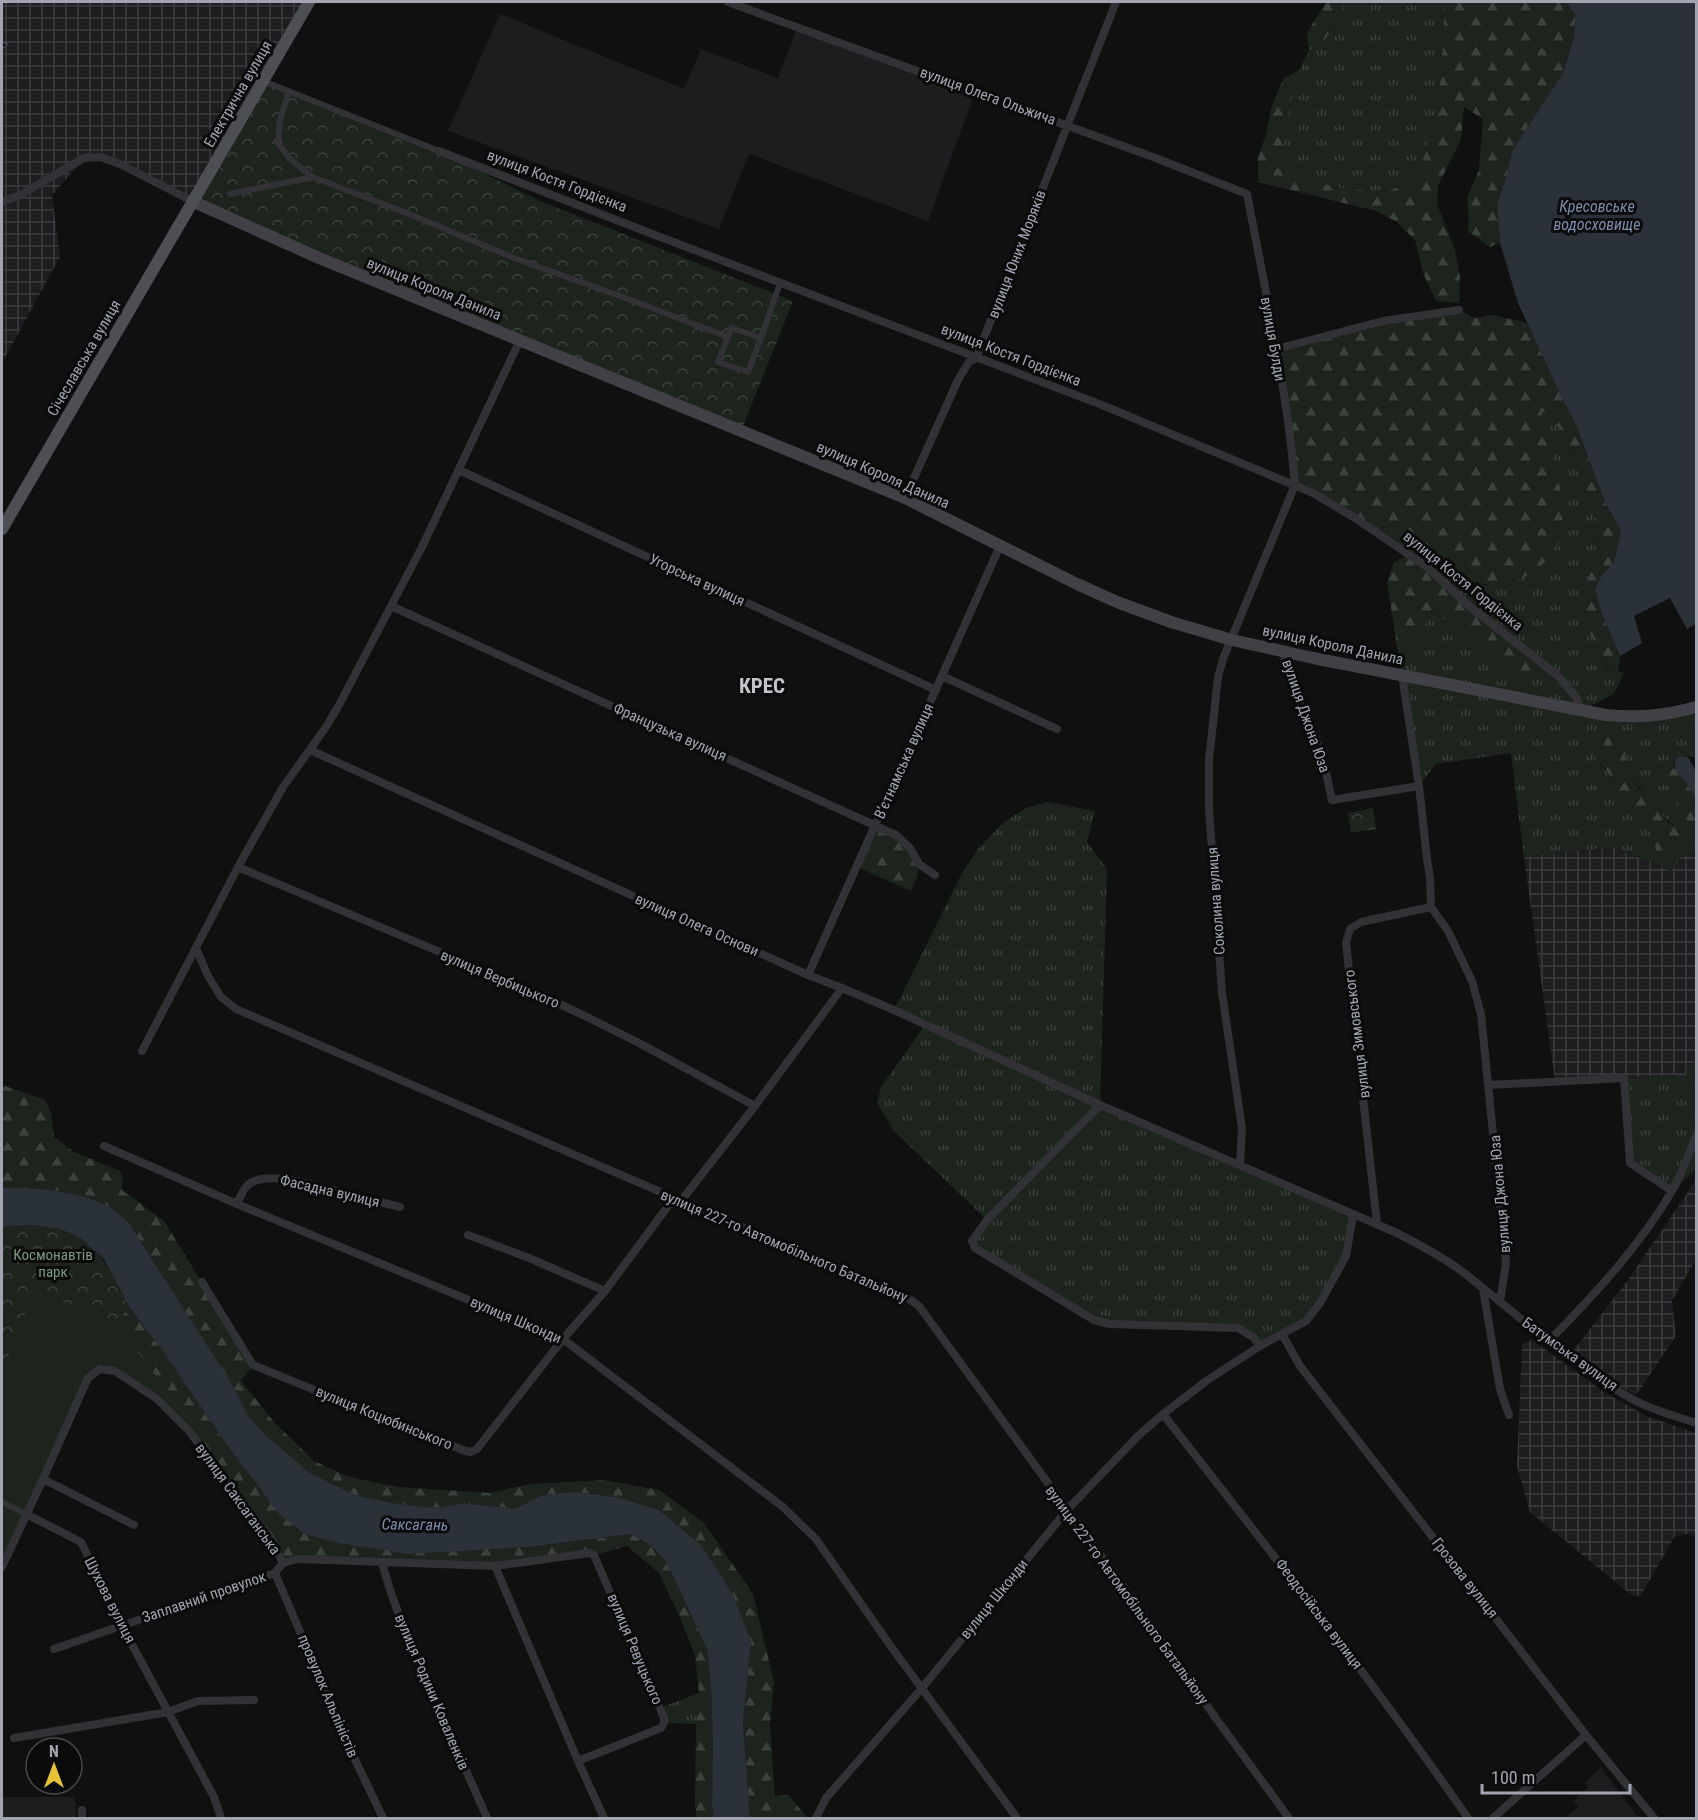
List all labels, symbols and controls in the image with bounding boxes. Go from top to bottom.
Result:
street label: Електрична вулиця [200,37,276,151]
street label: вулиця Олега Ольжича [918,63,1058,129]
street label: вулиця Костя Гордієнка [485,146,629,216]
street label: вулиця Юних Моряків [984,187,1050,321]
water label: Кресовське водосховище [1553,197,1641,234]
street label: вулиця Короля Данила [364,254,504,324]
street label: вулиця Булди [1257,296,1289,382]
street label: Січеславська вулиця [43,297,125,419]
street label: вулиця Костя Гордієнка [939,320,1083,390]
street label: вулиця Короля Данила [814,438,952,512]
street label: вулиця Костя Гордієнка [1400,527,1526,635]
street label: Угорська вулиця [646,550,748,610]
street label: вулиця Короля Данила [1261,621,1405,669]
street label: вулиця Джона Юза [1278,657,1334,775]
district label: КРЕС [739,674,785,698]
street label: Французька вулиця [611,699,729,765]
street label: Вʼєтнамська вулиця [870,700,938,822]
street label: Соколина вулиця [1203,847,1229,955]
street label: вулиця Олега Основи [632,890,762,960]
street label: вулиця Вербицького [438,946,562,1012]
street label: вулиця Зимовського [1340,969,1374,1099]
street label: вулиця Джона Юза [1486,1134,1514,1254]
street label: Фасадна вулиця [278,1171,382,1211]
street label: вулиця 227-го Автомобільного Батальйону [658,1186,910,1306]
park label: Космонавтів парк [13,1246,93,1281]
street label: вулиця Шконди [468,1293,564,1347]
street label: Батумська вулиця [1519,1313,1621,1395]
street label: вулиця Коцюбинського [313,1382,455,1454]
street label: вулиця Саксаганська [192,1440,284,1558]
street label: вулиця 227-го Автомобільного Батальйону [1041,1482,1213,1708]
water label: Саксагань [381,1514,449,1535]
street label: Грозова вулиця [1428,1534,1502,1622]
street label: Шухова вулиця [81,1554,139,1646]
street label: вулиця Шконди [956,1555,1032,1643]
street label: Феодосійська вулиця [1272,1555,1366,1673]
street label: Заплавний провулок [140,1567,268,1627]
street label: вулиця Ревуцького [603,1591,667,1707]
street label: вулиця Родини Коваленків [391,1611,473,1773]
street label: провулок Альпіністів [294,1632,362,1760]
north arrow [24,1736,84,1796]
text: N [49,1742,59,1761]
scale bar [1482,1757,1630,1795]
text: 100 m [1491,1767,1535,1788]

